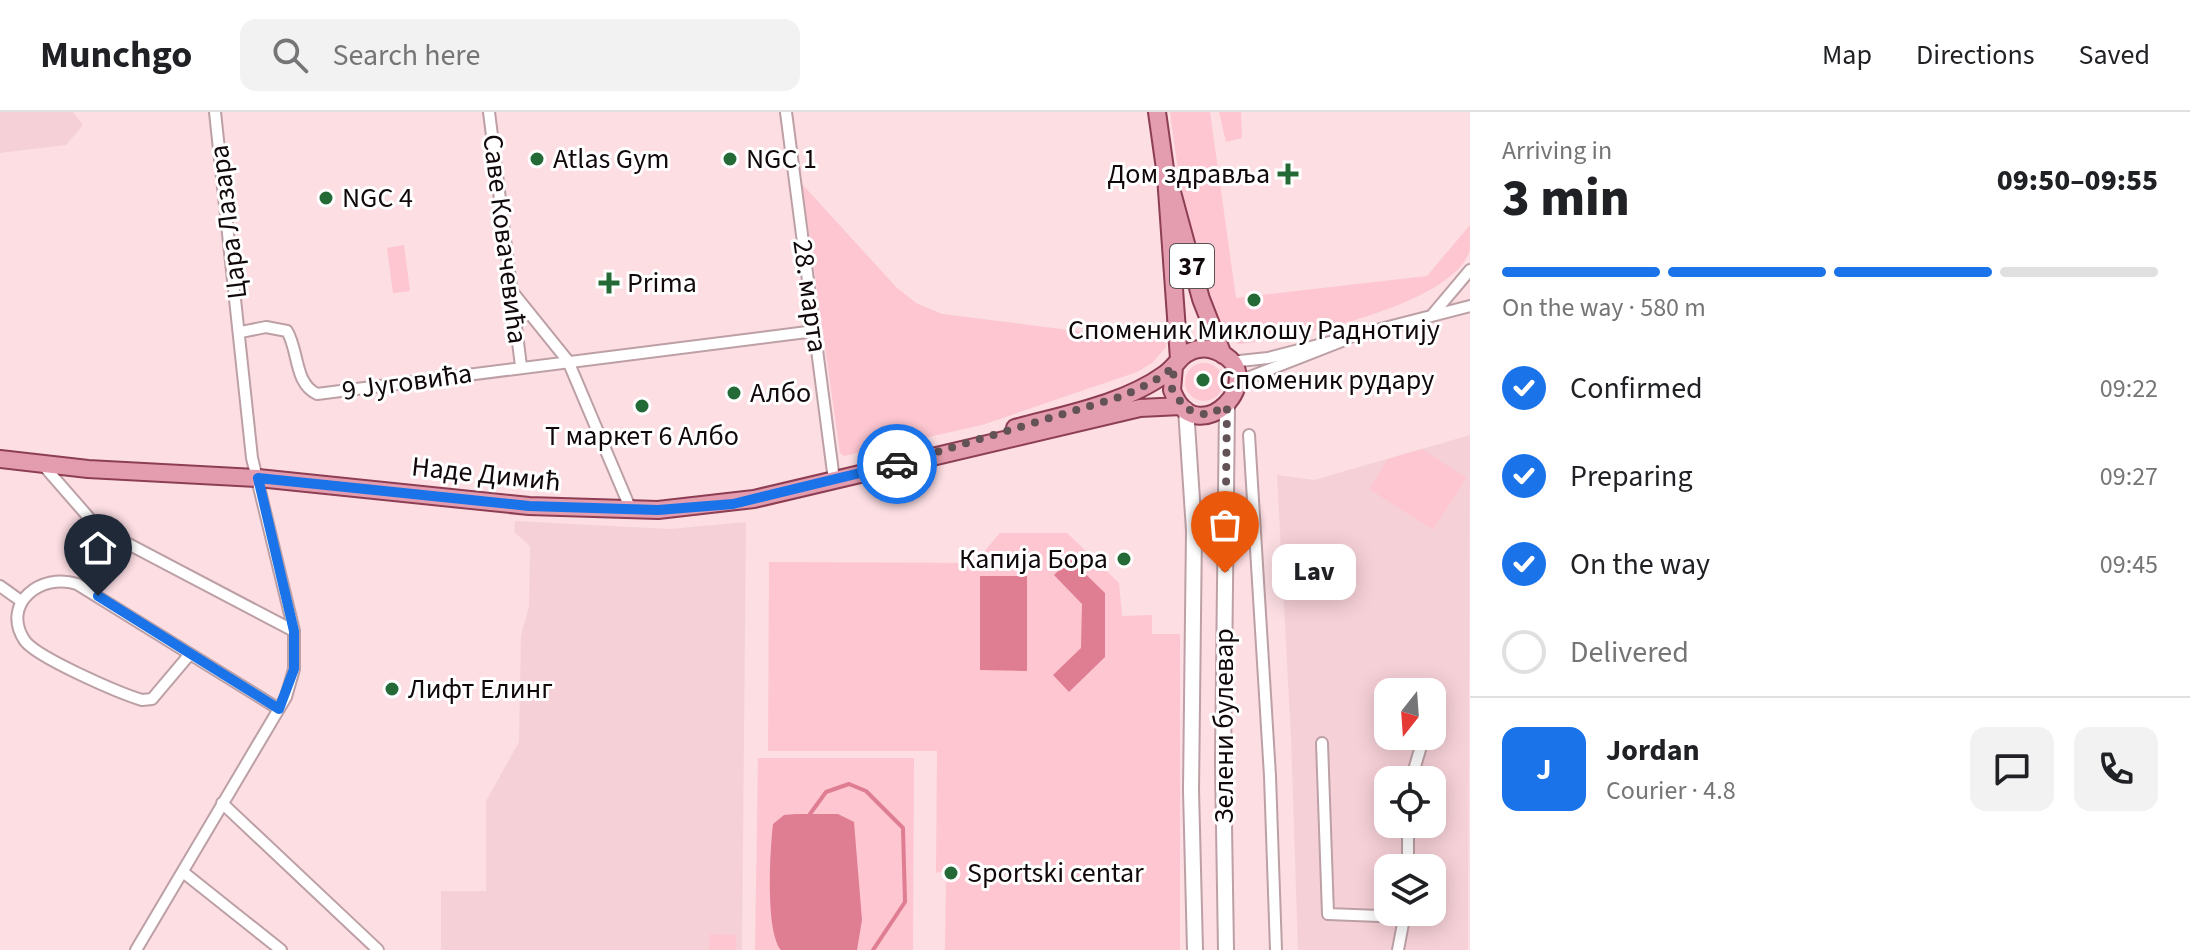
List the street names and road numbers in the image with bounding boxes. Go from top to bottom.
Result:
street label: Саве Ковачевића [472,132,538,346]
street label: Цара Лазара [199,143,257,301]
street label: 28. марта [782,237,838,355]
road number: 37 [1170,244,1214,288]
street label: 9 Југовића [339,353,475,411]
street label: Наде Димић [410,446,562,502]
street label: Зелени булевар [1204,628,1244,824]

